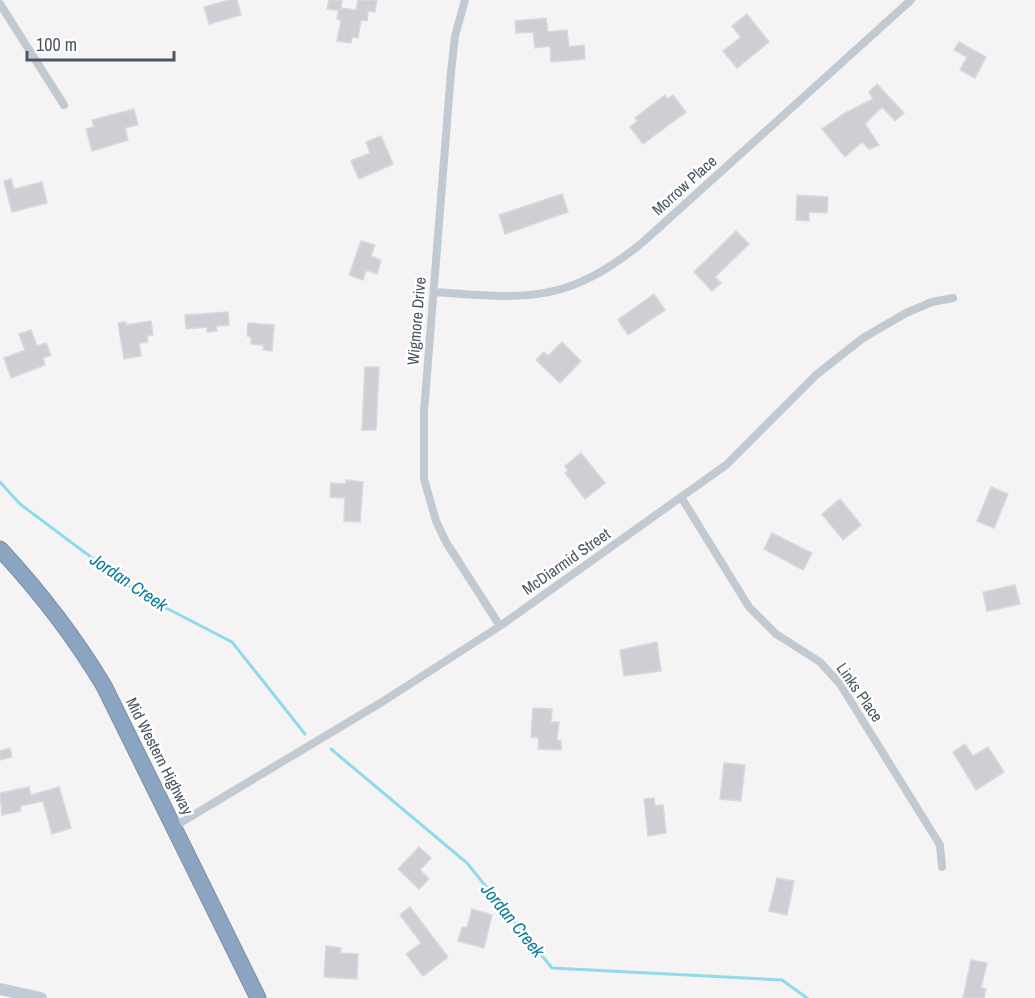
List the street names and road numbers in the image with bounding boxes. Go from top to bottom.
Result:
street label: Morrow Place [647,150,721,220]
street label: Wigmore Drive [401,276,431,366]
street label: McDiarmid Street [518,522,615,599]
street label: Links Place [832,658,888,726]
street label: Mid Western Highway [121,694,199,819]

